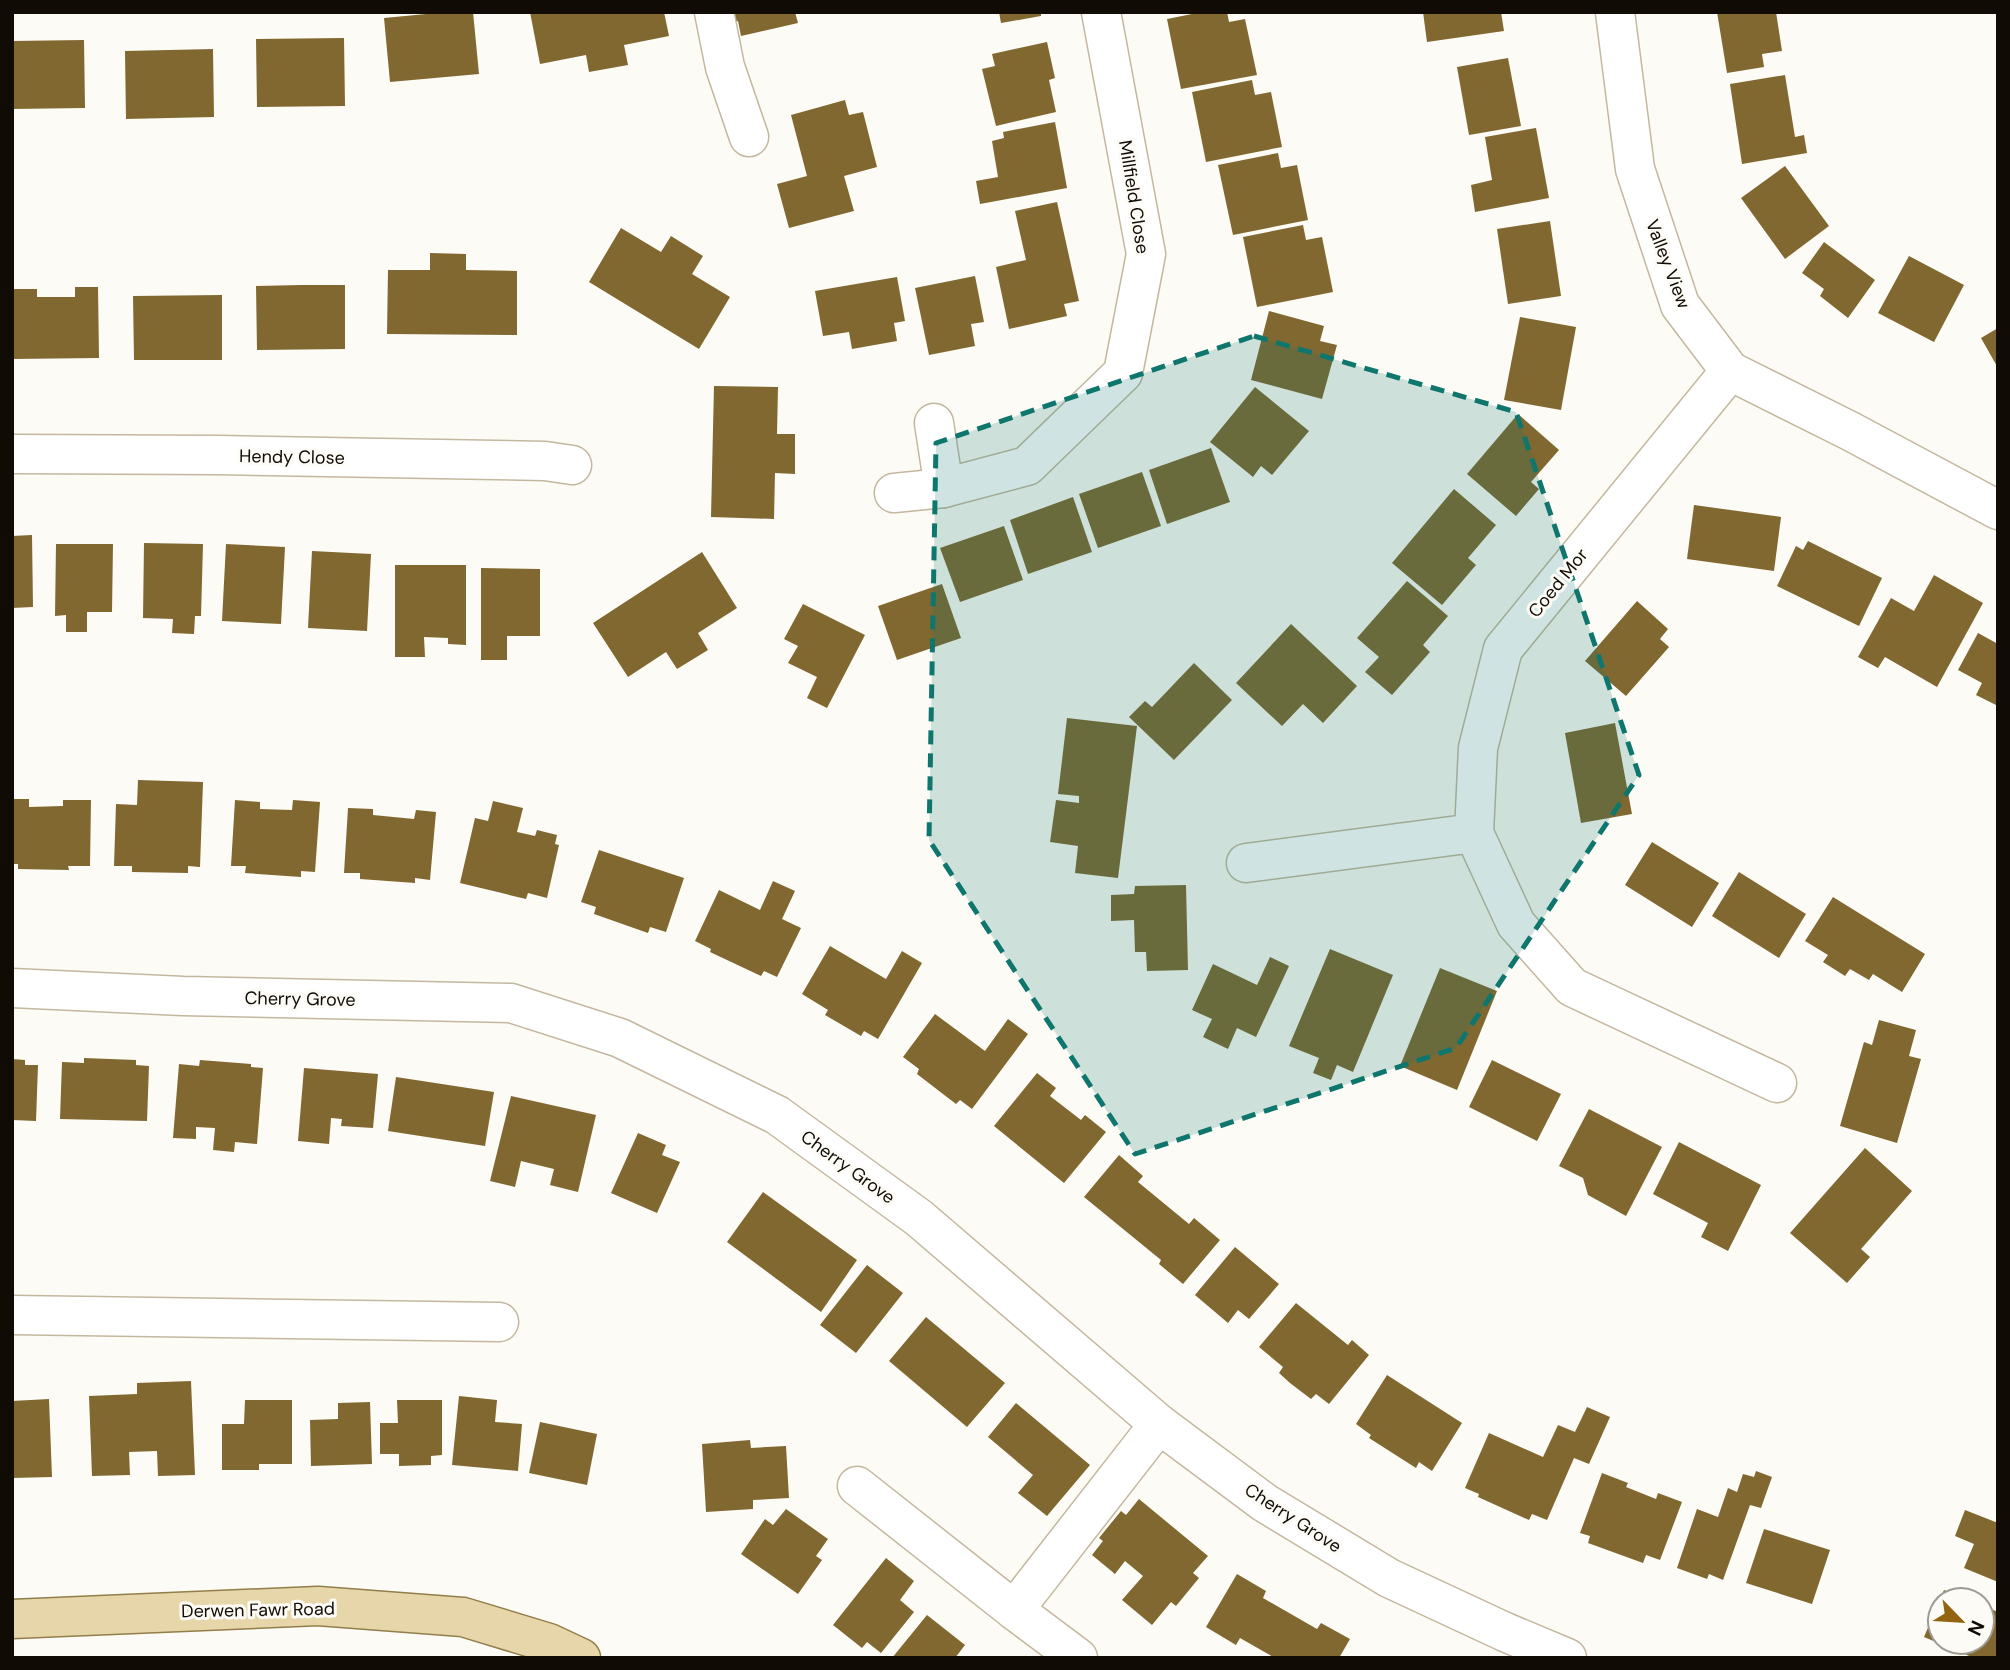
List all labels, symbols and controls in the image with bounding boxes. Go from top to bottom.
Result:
street label: Millfield Close [1113,138,1155,256]
street label: Valley View [1640,216,1696,312]
street label: Hendy Close [239,444,345,470]
street label: Coed Mor [1523,543,1593,623]
street label: Cherry Grove [244,986,356,1012]
street label: Cherry Grove [796,1125,900,1209]
street label: Cherry Grove [1240,1478,1346,1558]
north arrow [1926,1586,1996,1656]
street label: Derwen Fawr Road [181,1597,335,1623]
text: N [1962,1616,1990,1640]

